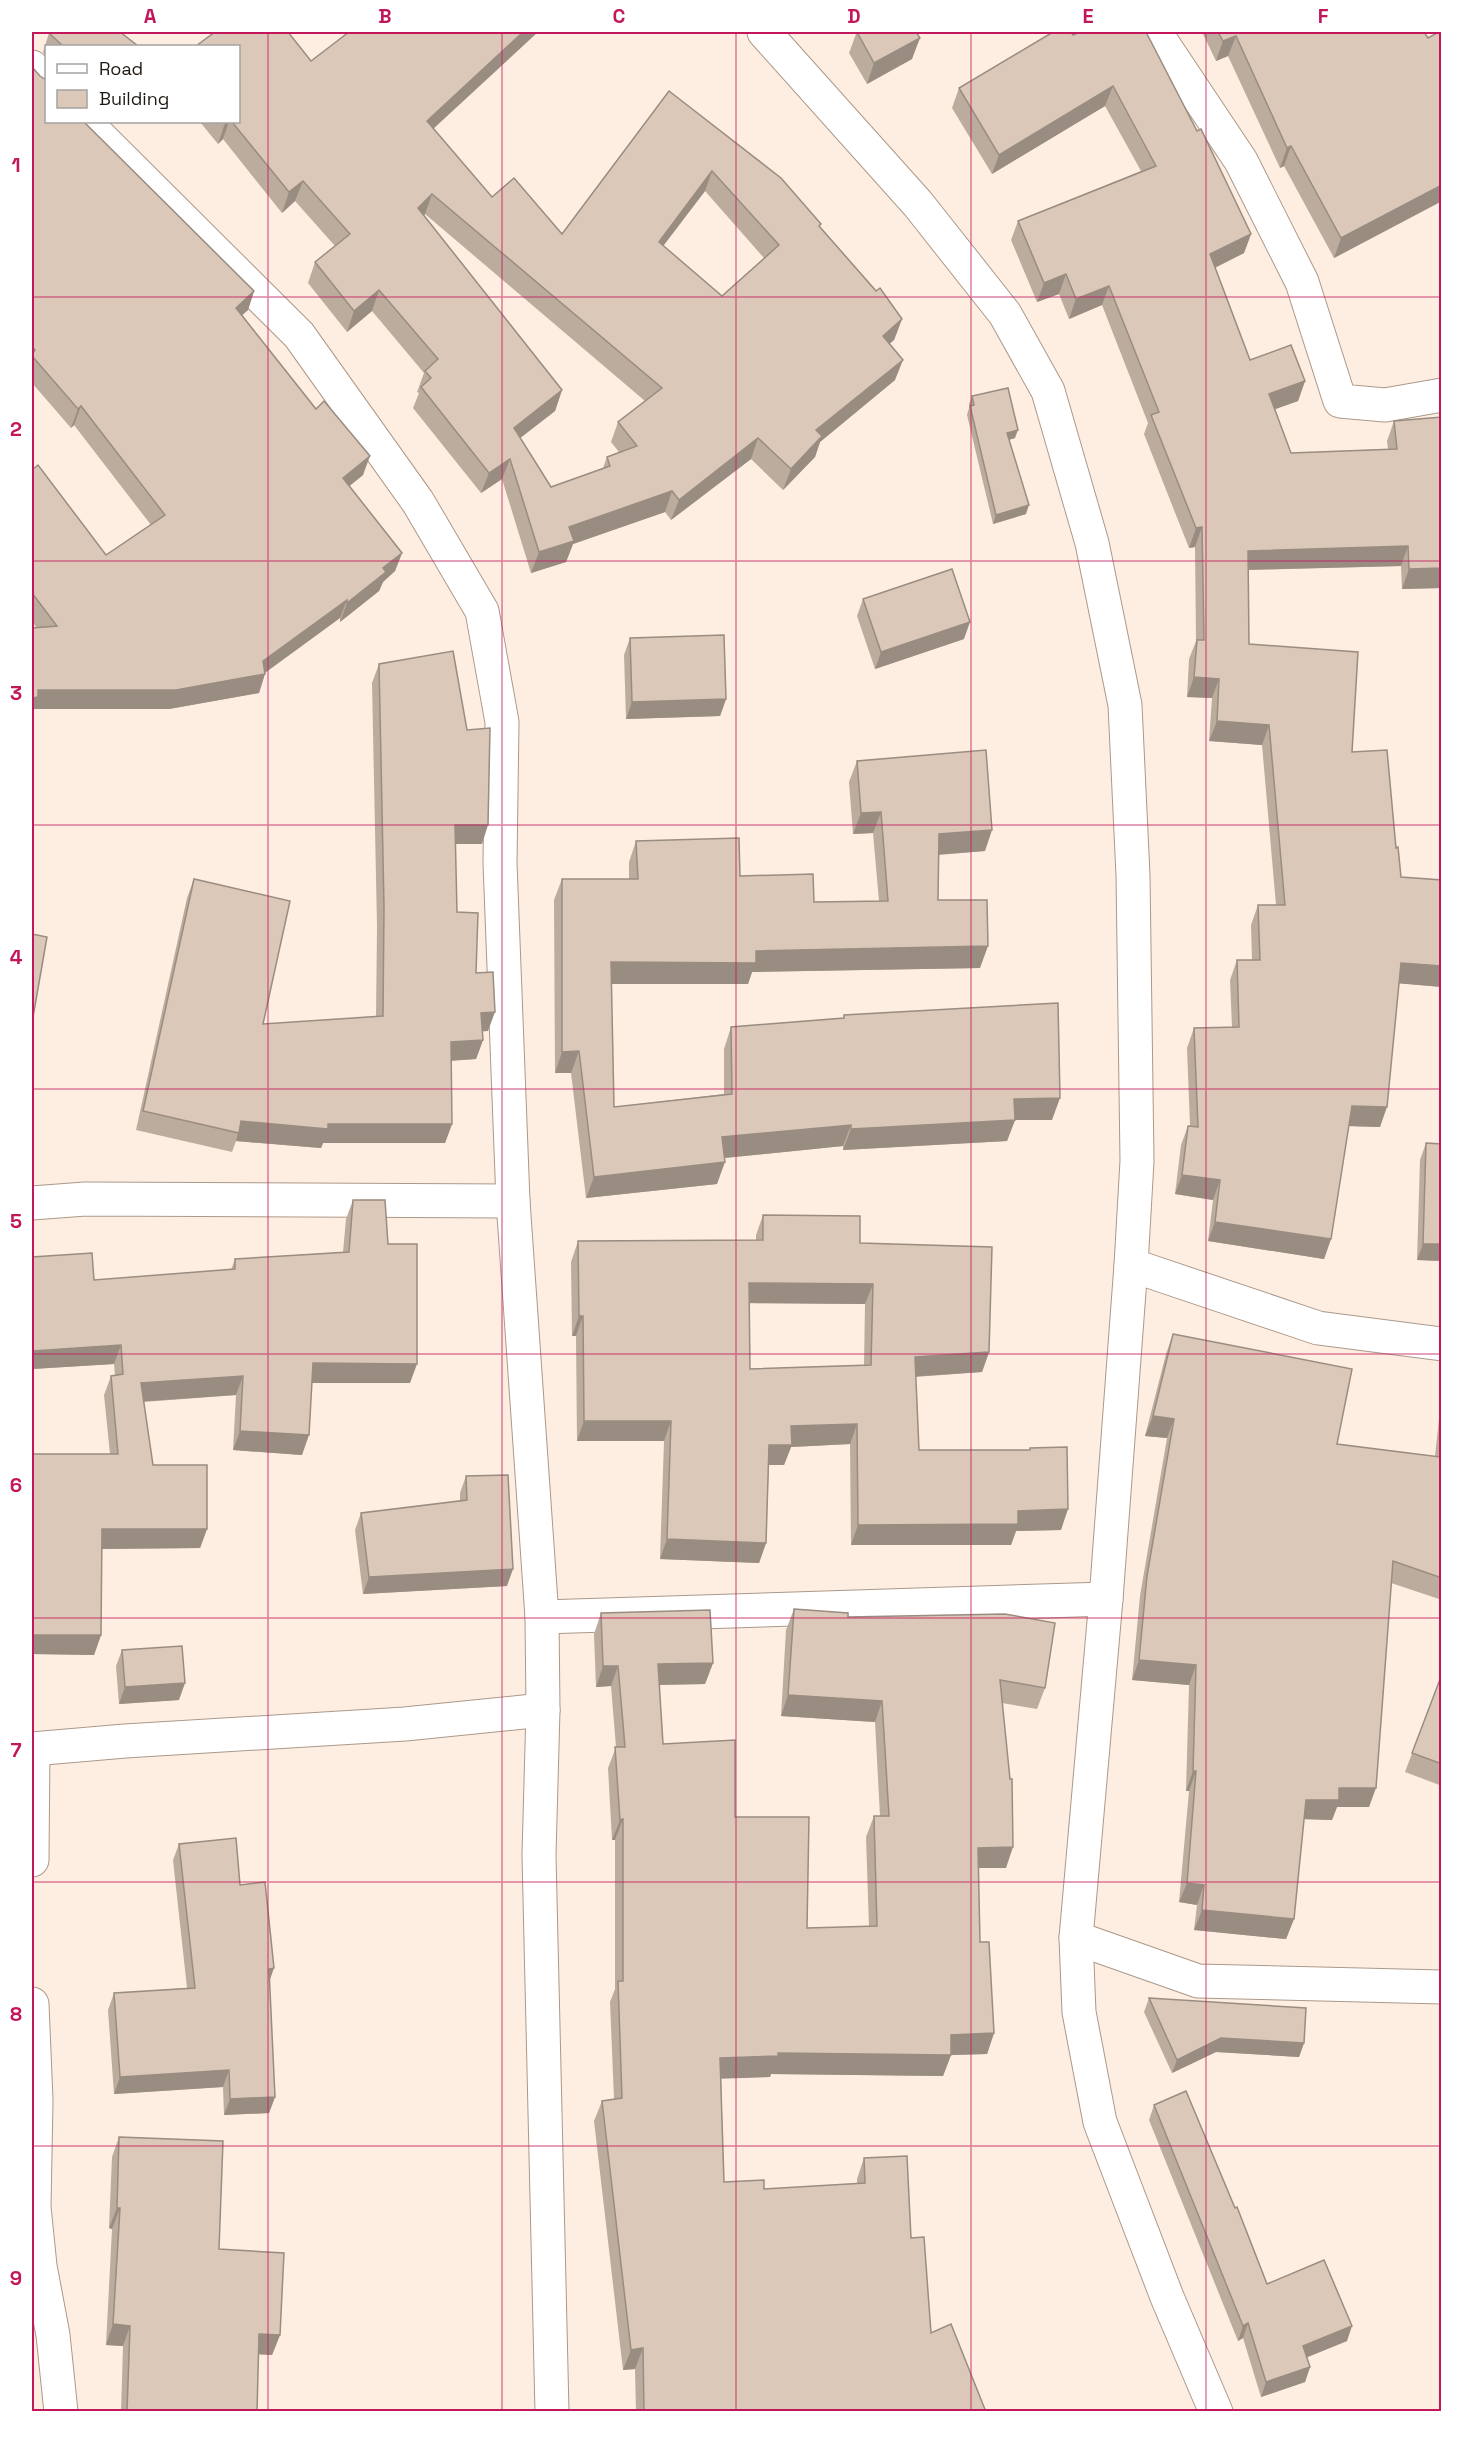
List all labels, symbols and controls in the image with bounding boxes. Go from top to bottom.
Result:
text: A [144,3,157,29]
text: B [378,3,392,29]
text: C [613,3,626,29]
text: D [847,3,861,29]
text: E [1082,3,1094,29]
text: F [1318,3,1329,29]
legend [45,45,240,123]
text: Road [99,57,143,80]
text: Building [99,87,169,110]
text: 1 [11,152,21,178]
text: 2 [10,416,22,442]
text: 3 [10,680,22,706]
text: 4 [10,944,23,970]
text: 5 [10,1208,22,1234]
text: 6 [10,1472,22,1498]
text: 7 [10,1737,22,1763]
text: 8 [10,2001,22,2027]
text: 9 [10,2265,22,2291]

